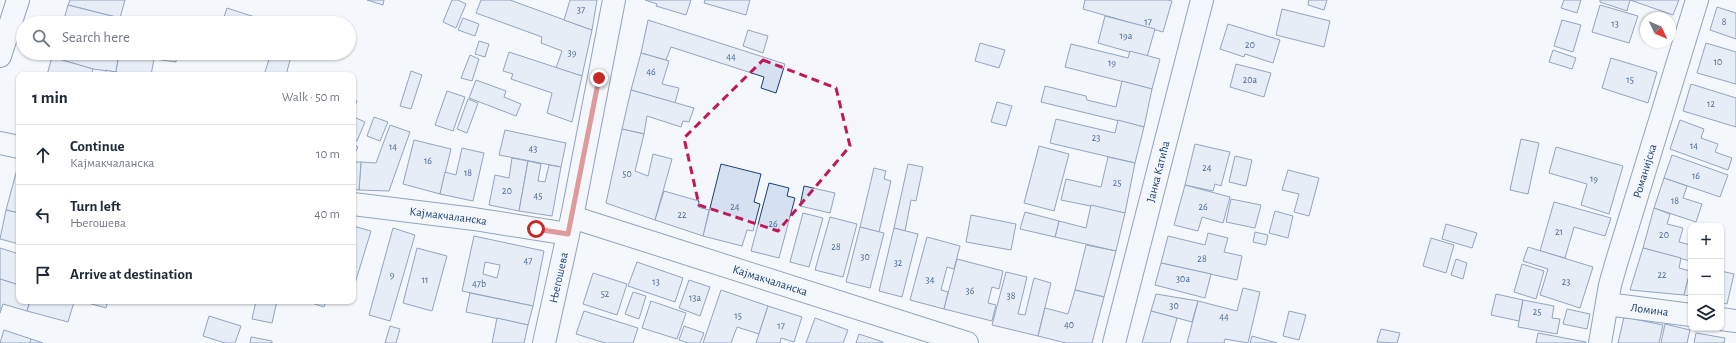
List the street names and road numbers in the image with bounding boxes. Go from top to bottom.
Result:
street label: Јанка Катића [1144,139,1172,204]
street label: Романијска [1631,142,1659,199]
street label: Кајмакчаланска [409,205,488,227]
street label: Његошева [547,251,570,304]
street label: Кајмакчаланска [731,263,810,298]
street label: Ломина [1630,301,1670,318]

